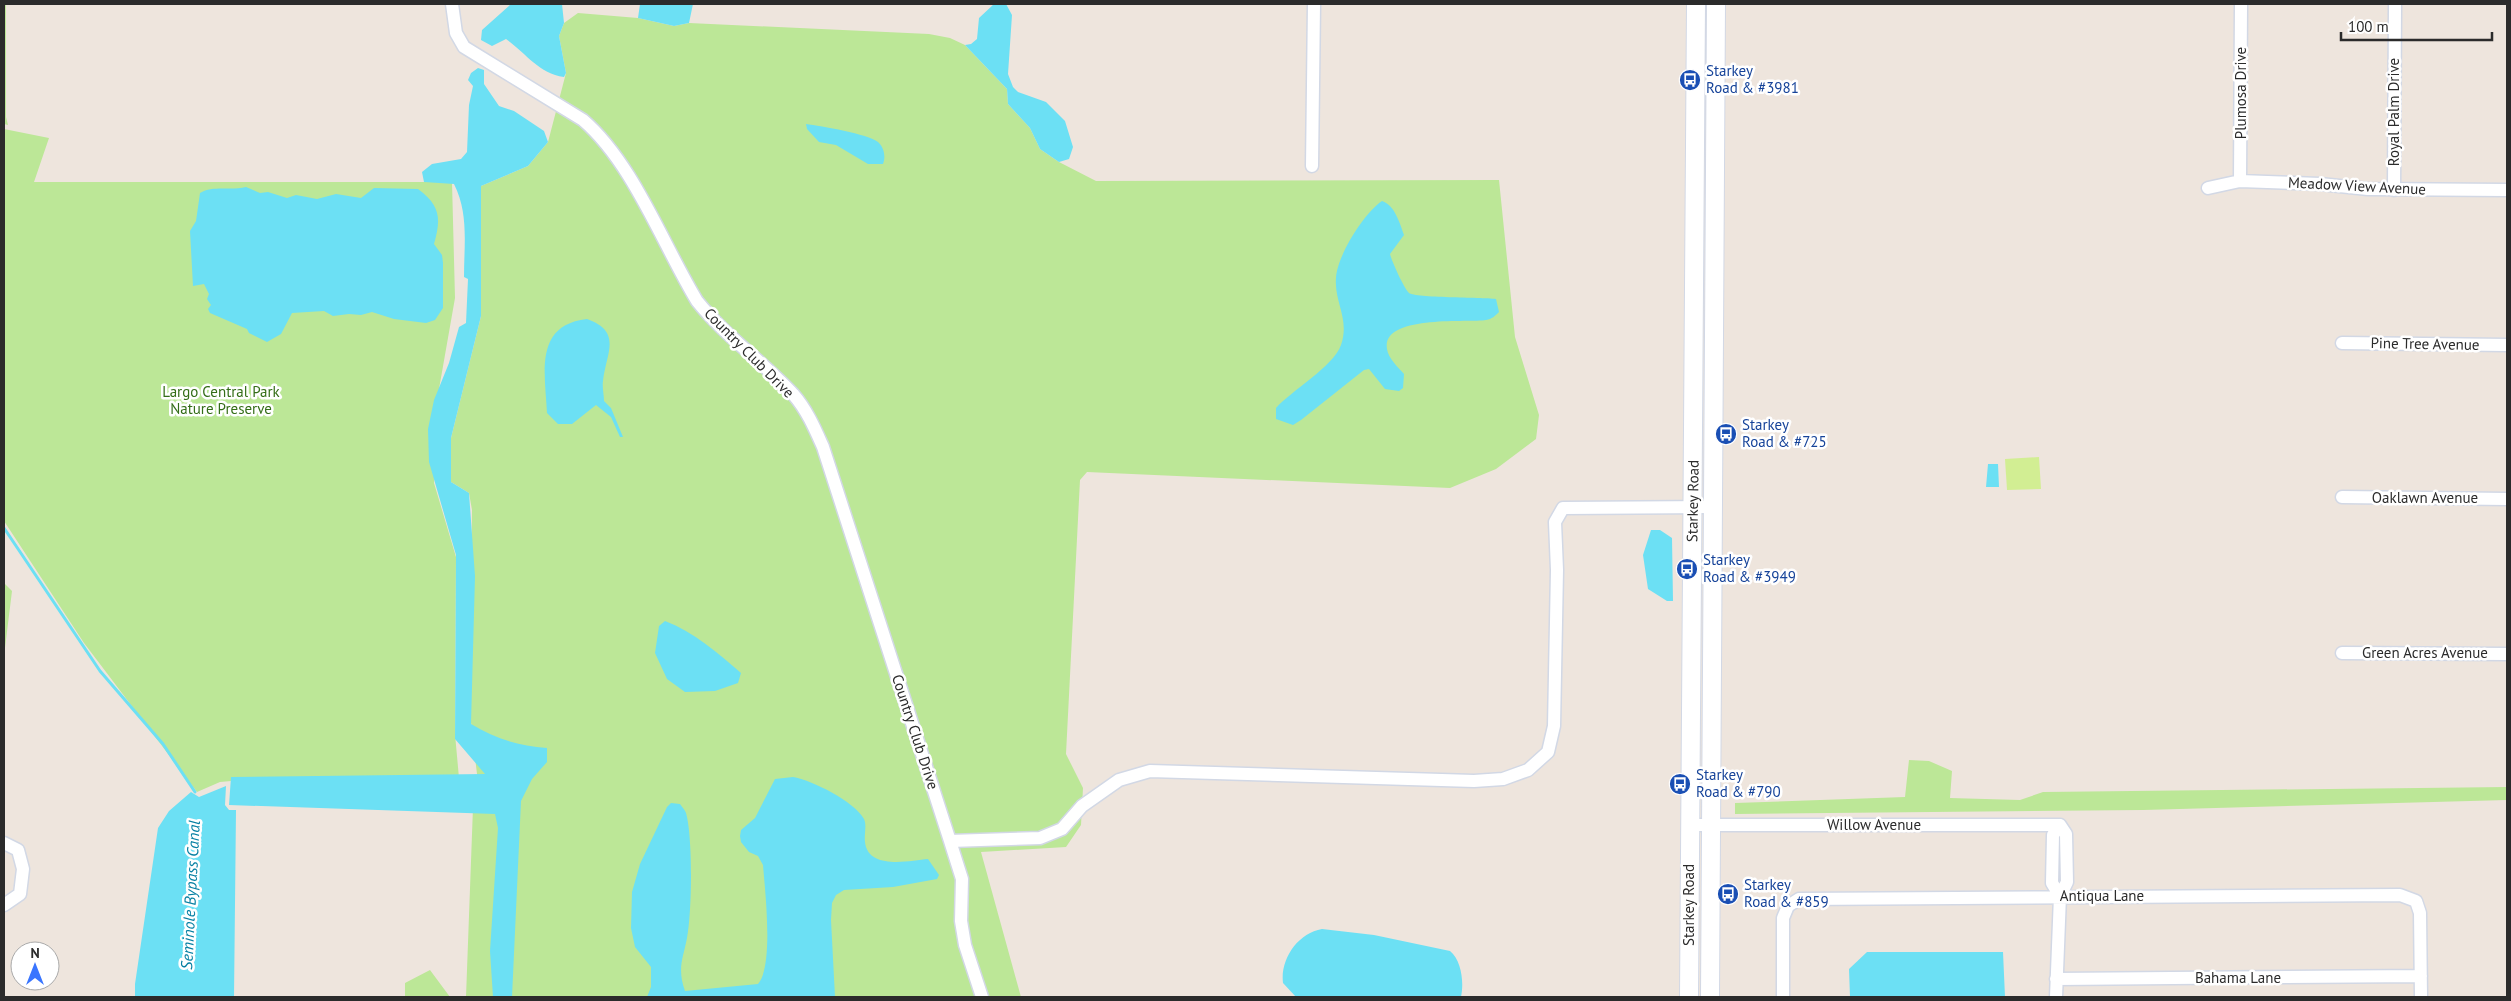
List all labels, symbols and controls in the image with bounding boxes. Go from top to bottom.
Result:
scale bar [2341,10,2492,42]
text: 100 m [2348,17,2389,36]
street label: Plumosa Drive [2231,47,2250,139]
street label: Royal Palm Drive [2384,58,2403,166]
place label: Starkey Road & #3981 [1706,61,1799,97]
bus stop icon: Starkey Road & #3981 [1678,68,1702,92]
street label: Meadow View Avenue [2288,172,2426,199]
street label: Country Club Drive [700,304,798,402]
street label: Pine Tree Avenue [2370,333,2480,354]
park label: Largo Central Park Nature Preserve [162,382,281,418]
place label: Starkey Road & #725 [1742,415,1827,451]
bus stop icon: Starkey Road & #725 [1714,422,1738,446]
street label: Starkey Road [1682,460,1703,542]
street label: Oaklawn Avenue [2372,488,2478,507]
place label: Starkey Road & #3949 [1703,550,1796,586]
bus stop icon: Starkey Road & #3949 [1675,557,1699,581]
street label: Green Acres Avenue [2362,643,2488,662]
street label: Country Club Drive [888,672,943,792]
place label: Starkey Road & #790 [1696,765,1781,801]
bus stop icon: Starkey Road & #790 [1668,772,1692,796]
street label: Willow Avenue [1827,815,1921,834]
water label: Seminole Bypass Canal [176,819,204,970]
street label: Starkey Road [1679,864,1698,946]
place label: Starkey Road & #859 [1744,875,1829,911]
bus stop icon: Starkey Road & #859 [1716,882,1740,906]
street label: Antiqua Lane [2060,886,2144,905]
north arrow [10,941,60,991]
text: N [30,944,40,962]
street label: Bahama Lane [2195,968,2281,987]

